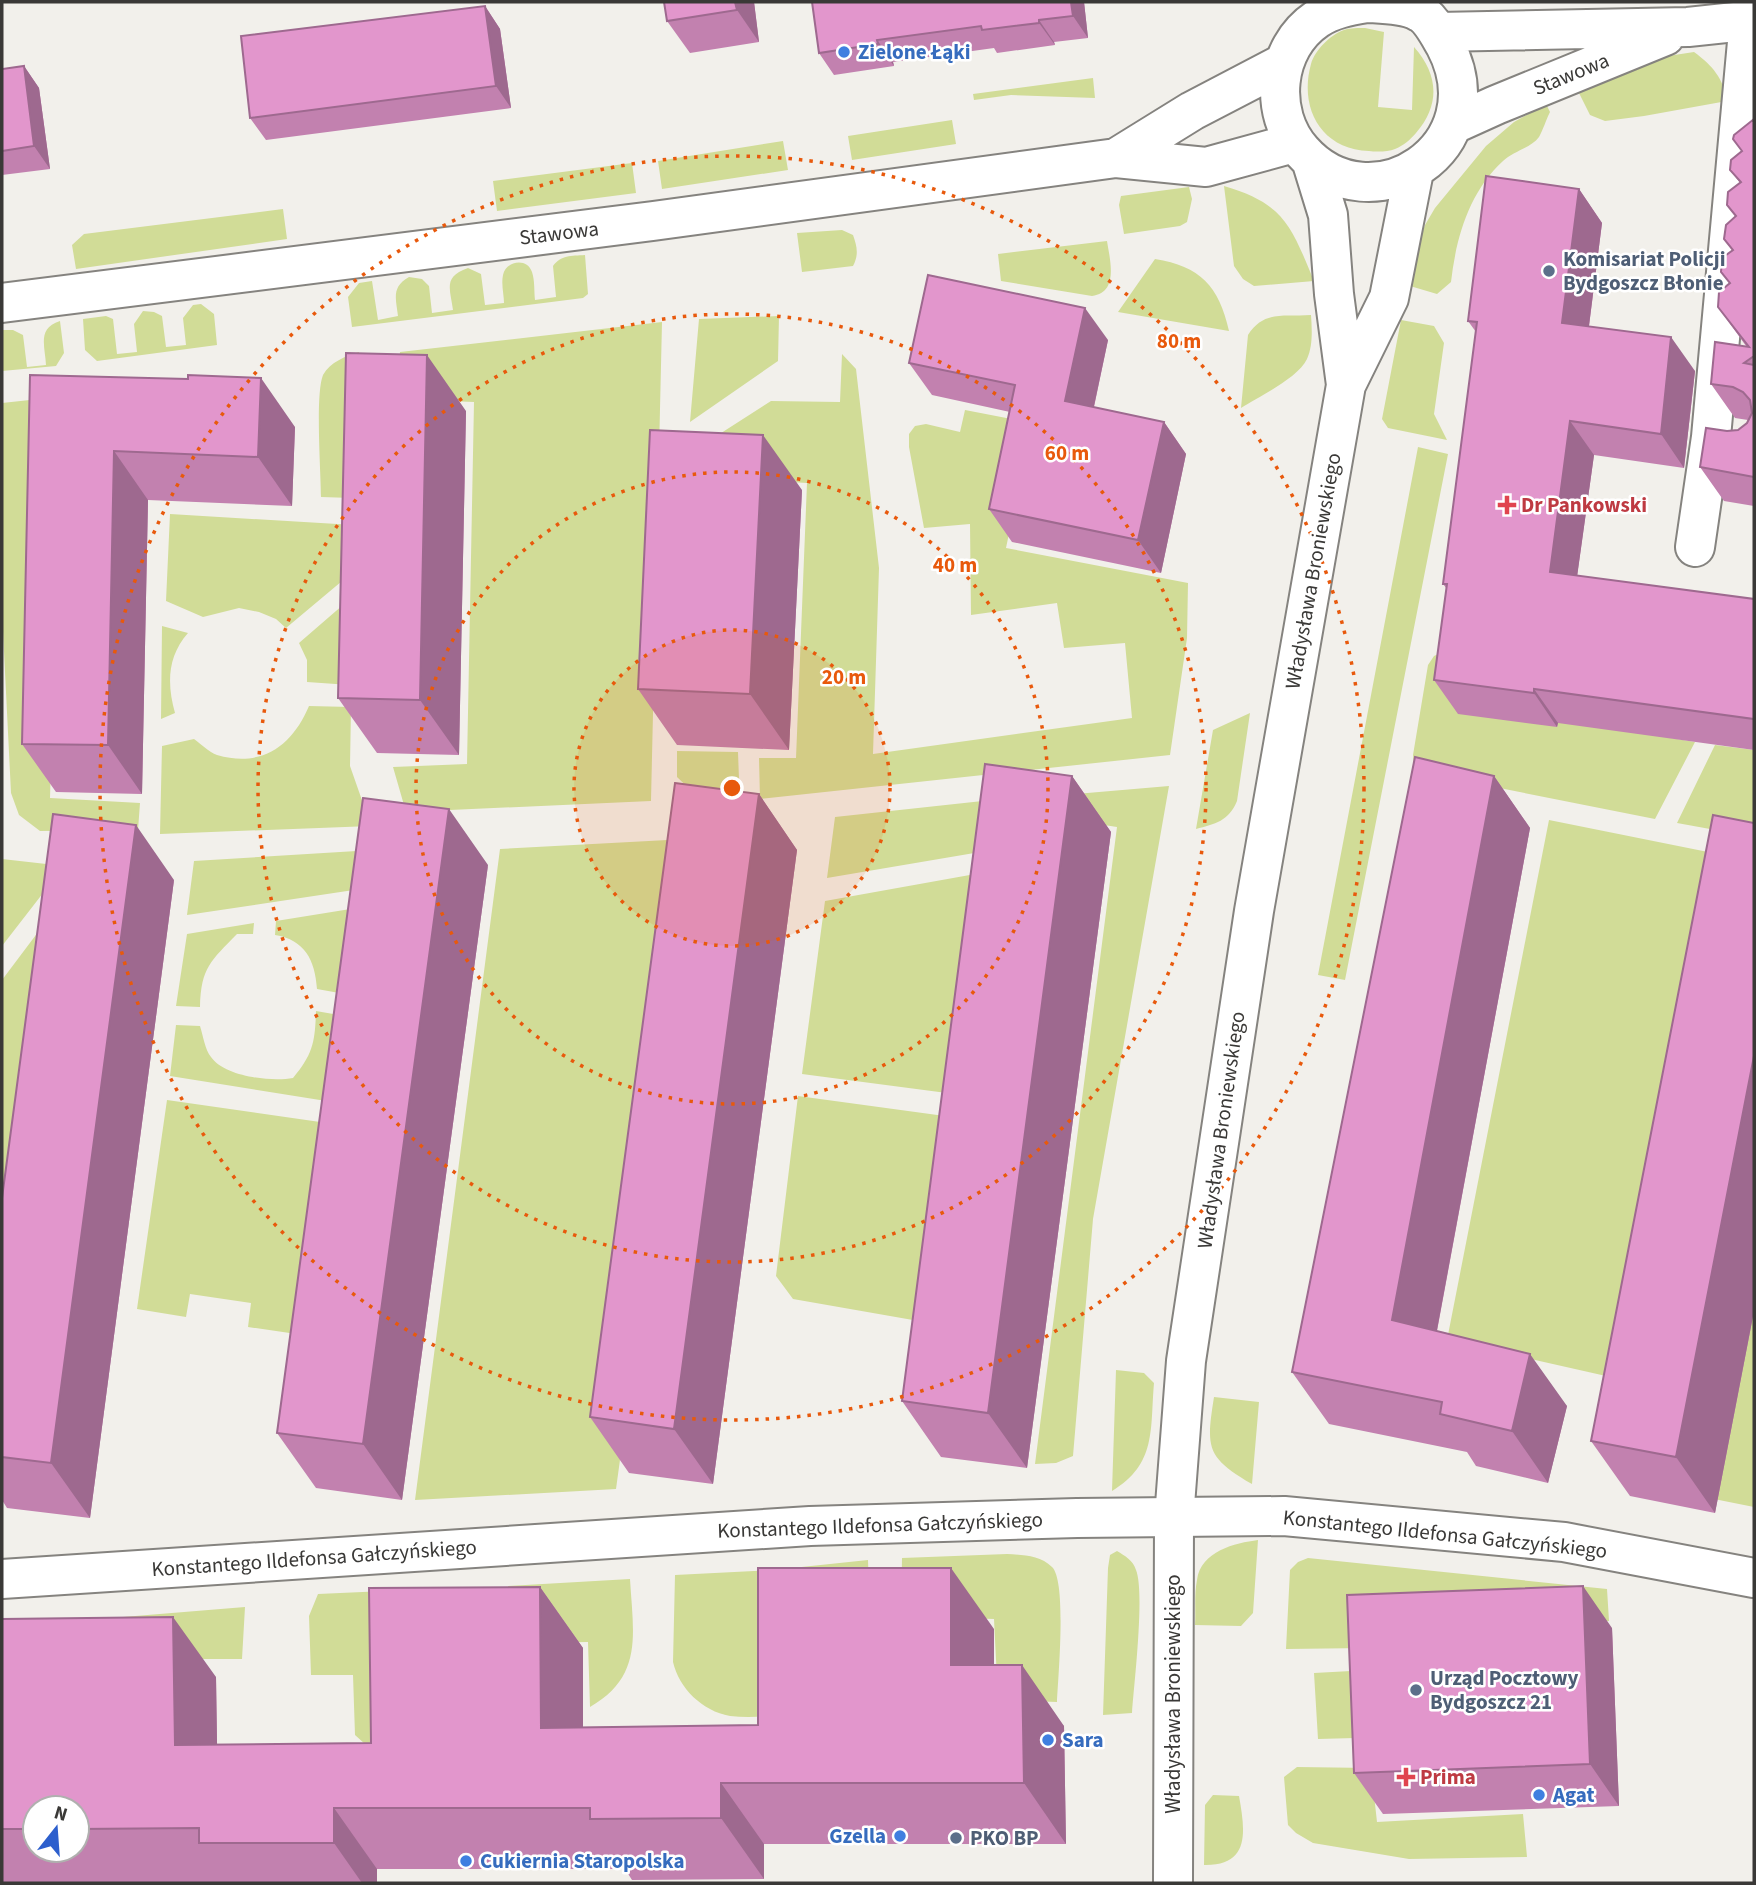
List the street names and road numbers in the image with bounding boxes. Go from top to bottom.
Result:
street label: Stawowa [1528,45,1614,103]
street label: Stawowa [518,213,600,253]
street label: Władysława Broniewskiego [1277,450,1349,692]
street label: Władysława Broniewskiego [1189,1009,1253,1251]
street label: Konstantego Ildefonsa Gałczyńskiego [1281,1502,1609,1566]
street label: Konstantego Ildefonsa Gałczyńskiego [717,1504,1043,1546]
street label: Konstantego Ildefonsa Gałczyńskiego [150,1532,478,1584]
street label: Władysława Broniewskiego [1158,1574,1188,1814]

